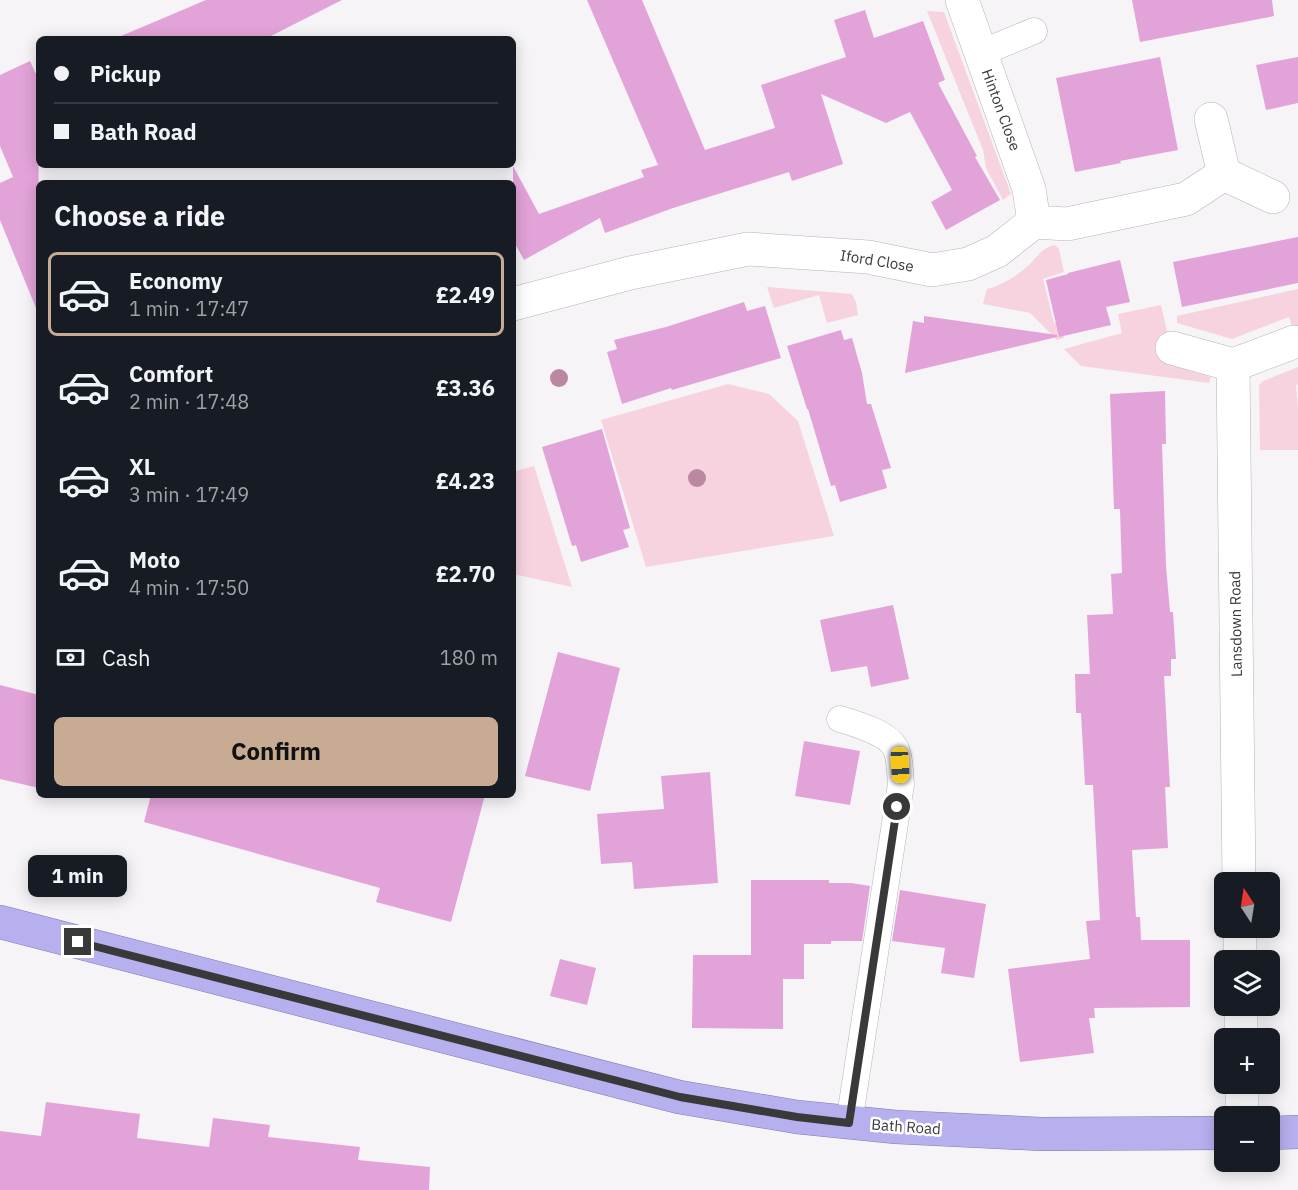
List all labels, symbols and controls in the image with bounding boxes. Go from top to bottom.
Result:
text: Pickup [90,59,161,88]
street label: Hinton Close [978,66,1025,153]
text: Bath Road [90,117,197,146]
text: Choose a ride [54,198,225,233]
street label: Iford Close [839,245,915,276]
text: Economy [129,266,223,295]
icon: car [57,267,111,321]
text: £2.49 [436,280,495,309]
text: 1 min · 17:47 [129,295,249,322]
text: Comfort [129,359,213,388]
icon: car [57,360,111,414]
text: £3.36 [436,373,495,402]
text: 2 min · 17:48 [129,388,249,415]
text: XL [129,452,155,481]
icon: car [57,453,111,507]
text: £4.23 [436,466,495,495]
text: 3 min · 17:49 [129,481,249,508]
text: Moto [129,545,180,574]
icon: car [57,546,111,600]
text: £2.70 [436,559,495,588]
street label: Lansdown Road [1225,571,1246,677]
text: 4 min · 17:50 [129,574,249,601]
icon: cash [54,641,87,674]
text: Cash [102,643,151,672]
text: 180 m [440,644,498,671]
button: Confirm [54,717,498,786]
car [890,747,910,783]
route start [883,793,910,820]
callout: 1 min [28,855,128,897]
text: 1 min [51,862,104,889]
north arrow [1214,872,1280,938]
map controls [1214,872,1280,1172]
route end [64,928,91,955]
button: layers [1214,950,1280,1016]
button: + [1214,1028,1280,1094]
button: − [1214,1106,1280,1172]
street label: Bath Road [871,1115,941,1138]

